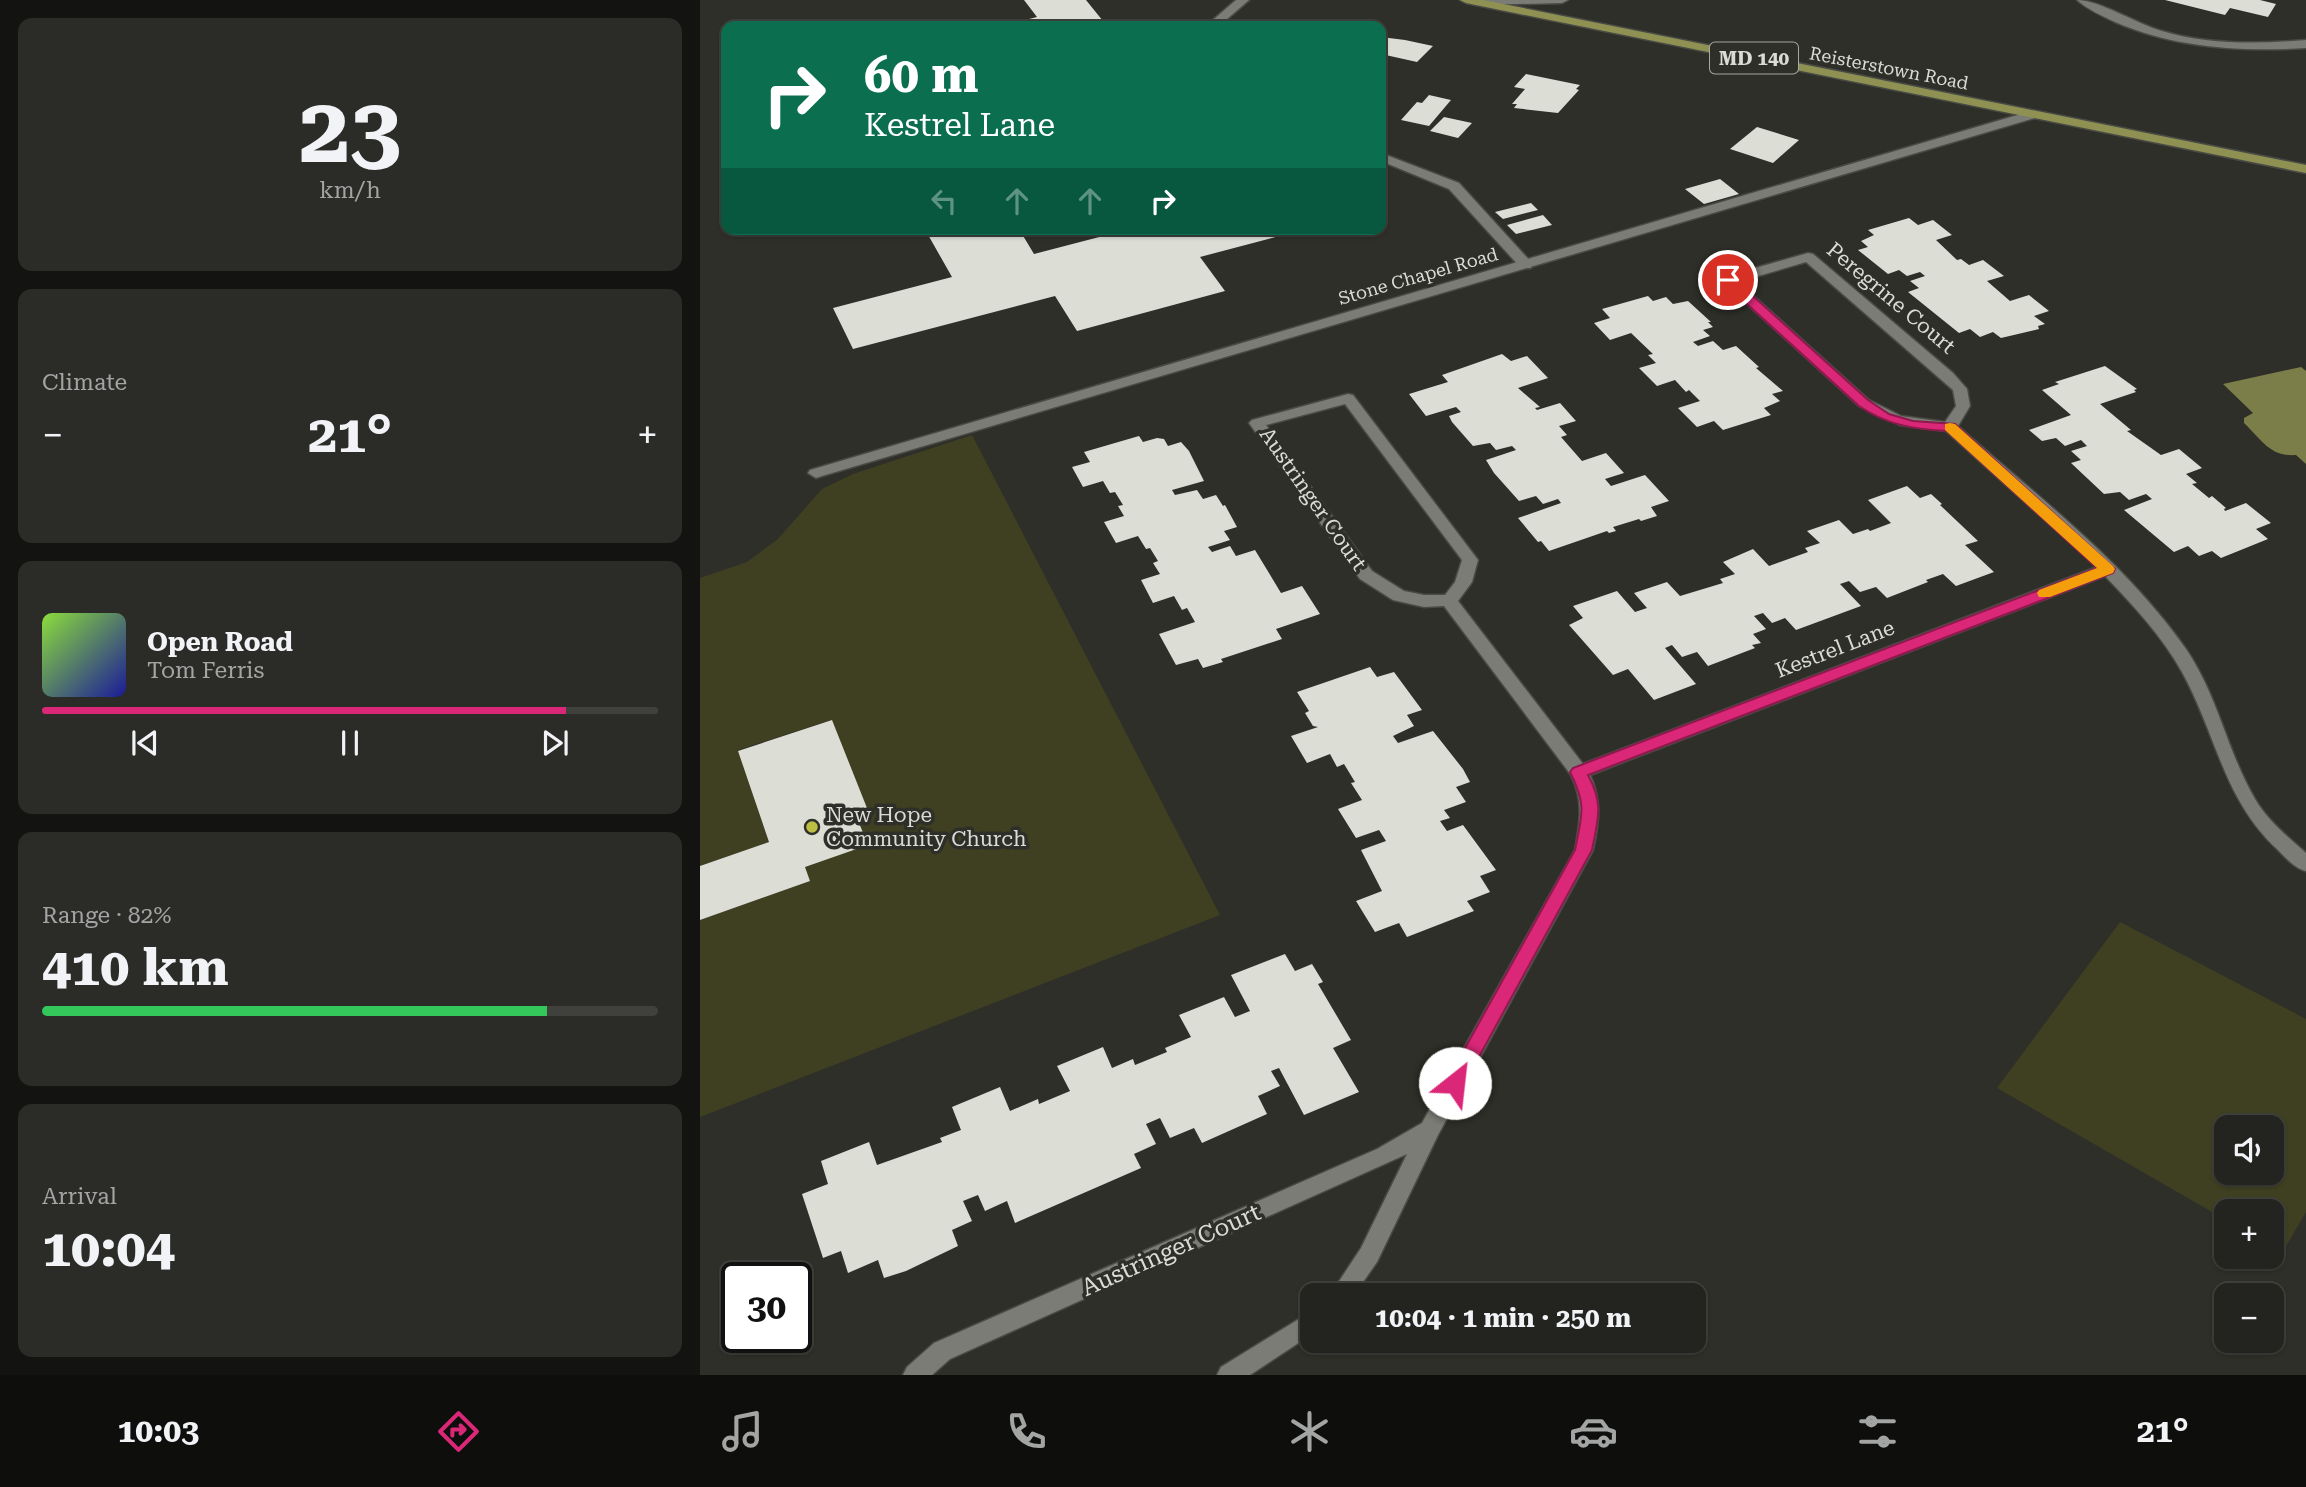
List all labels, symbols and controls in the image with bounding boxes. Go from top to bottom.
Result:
street label: Reisterstown Road [1808,42,1971,94]
road number: MD 140 [1710,43,1798,74]
text: 60 m [864,47,979,104]
icon: right [749,49,840,140]
text: 23 [299,78,401,184]
text: Kestrel Lane [864,106,1055,144]
text: km/h [319,177,381,204]
icon: left [925,182,963,220]
icon: ahead [998,182,1036,220]
icon: ahead [1071,182,1109,220]
icon: right [1144,182,1182,220]
street label: Peregrine Court [1822,237,1960,359]
street label: Stone Chapel Road [1336,243,1501,309]
pin [1698,250,1758,310]
icon: arrive [1709,261,1747,299]
text: Climate [42,369,127,396]
text: 21° [308,404,392,465]
text: − [42,413,63,457]
text: + [637,413,658,457]
street label: Austringer Court [1255,423,1371,575]
street label: Kestrel Lane [1772,615,1898,683]
text: Open Road [147,627,293,657]
text: Tom Ferris [147,657,264,684]
icon: previous [126,724,164,762]
icon: pause [331,724,369,762]
icon: next [536,724,574,762]
place label: New Hope Community Church [826,803,1027,851]
marker: New Hope Community Church [804,819,820,835]
text: Range · 82% [42,902,171,929]
text: 410 km [42,937,229,998]
position arrow [1418,1046,1492,1120]
map controls [2214,1115,2284,1353]
button: sound [2214,1115,2284,1185]
text: Arrival [42,1183,117,1210]
street label: Austringer Court [1077,1198,1265,1302]
button: + [2214,1199,2284,1269]
text: 10:04 [42,1218,175,1279]
speed limit sign: 30 [721,1262,812,1353]
button: − [2214,1283,2284,1353]
text: 10:04 · 1 min · 250 m [1375,1303,1631,1333]
icon: directions [434,1407,483,1456]
icon: music [718,1407,767,1456]
icon: phone [1002,1407,1051,1456]
icon: climate [1285,1407,1334,1456]
icon: car [1569,1407,1618,1456]
icon: filters [1853,1407,1902,1456]
text: 10:03 [117,1412,199,1450]
text: 21° [2137,1412,2189,1450]

